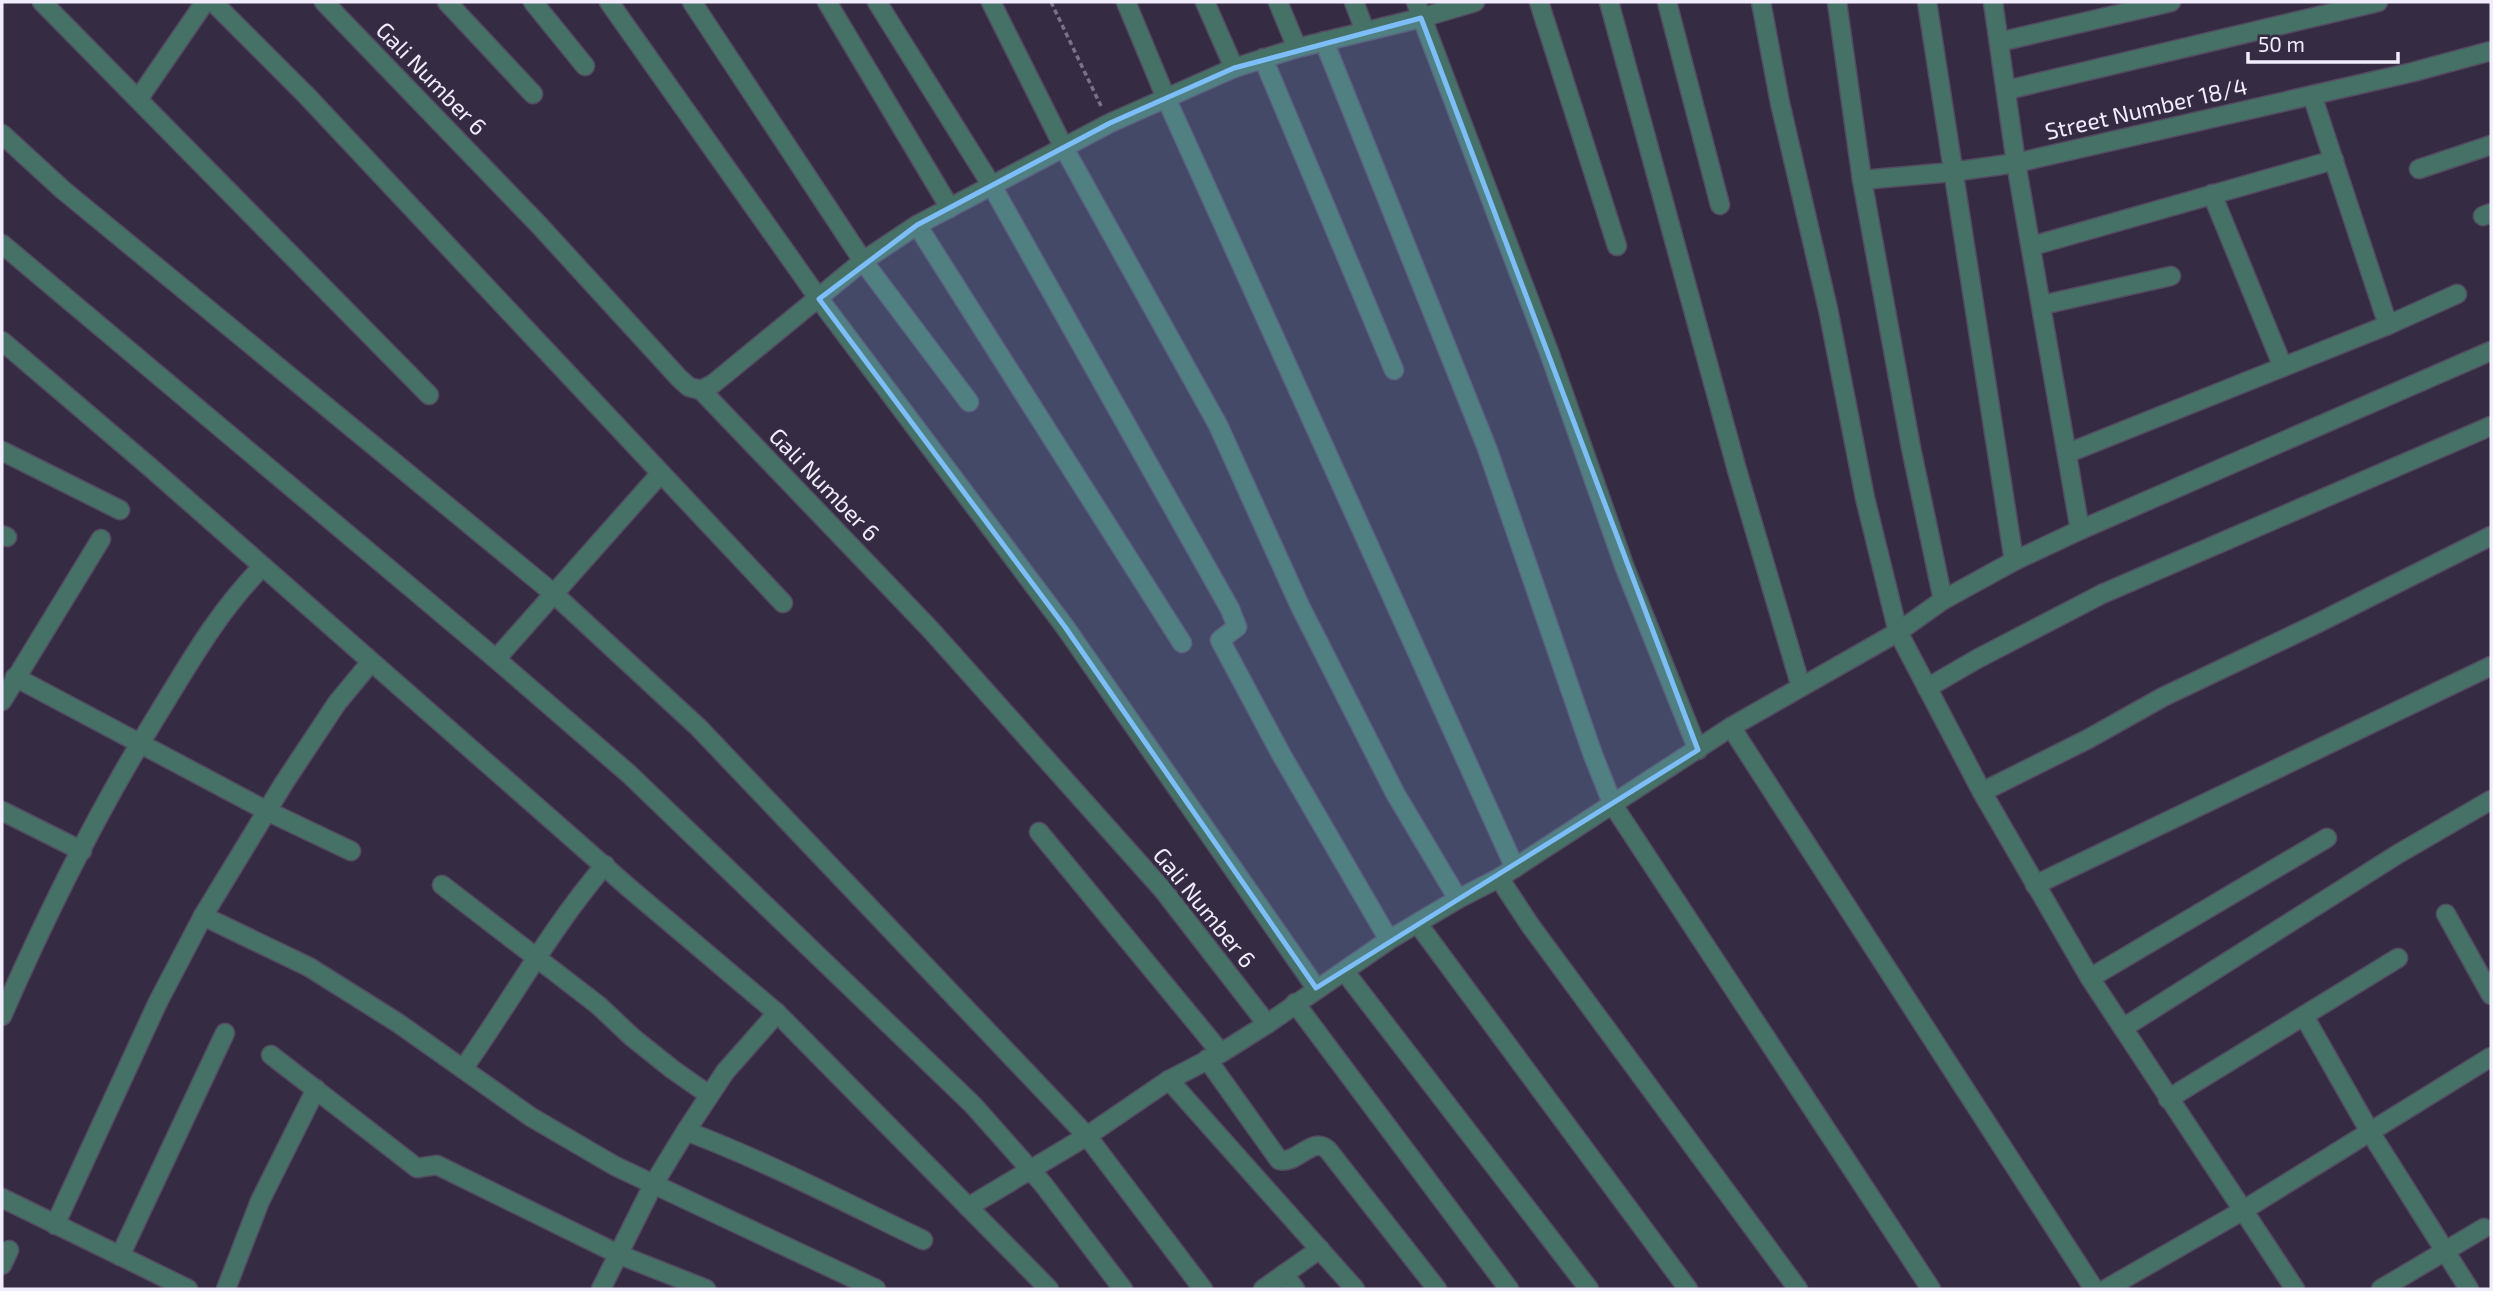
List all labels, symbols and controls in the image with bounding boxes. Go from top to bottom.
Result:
street label: Gali Number 6 [371,16,493,140]
scale bar [2248,21,2398,65]
text: 50 m [2258,31,2305,56]
street label: Street Number 18/4 [2042,71,2250,145]
street label: Gali Number 6 [764,422,886,546]
street label: Gali Number 6 [1148,841,1262,973]

